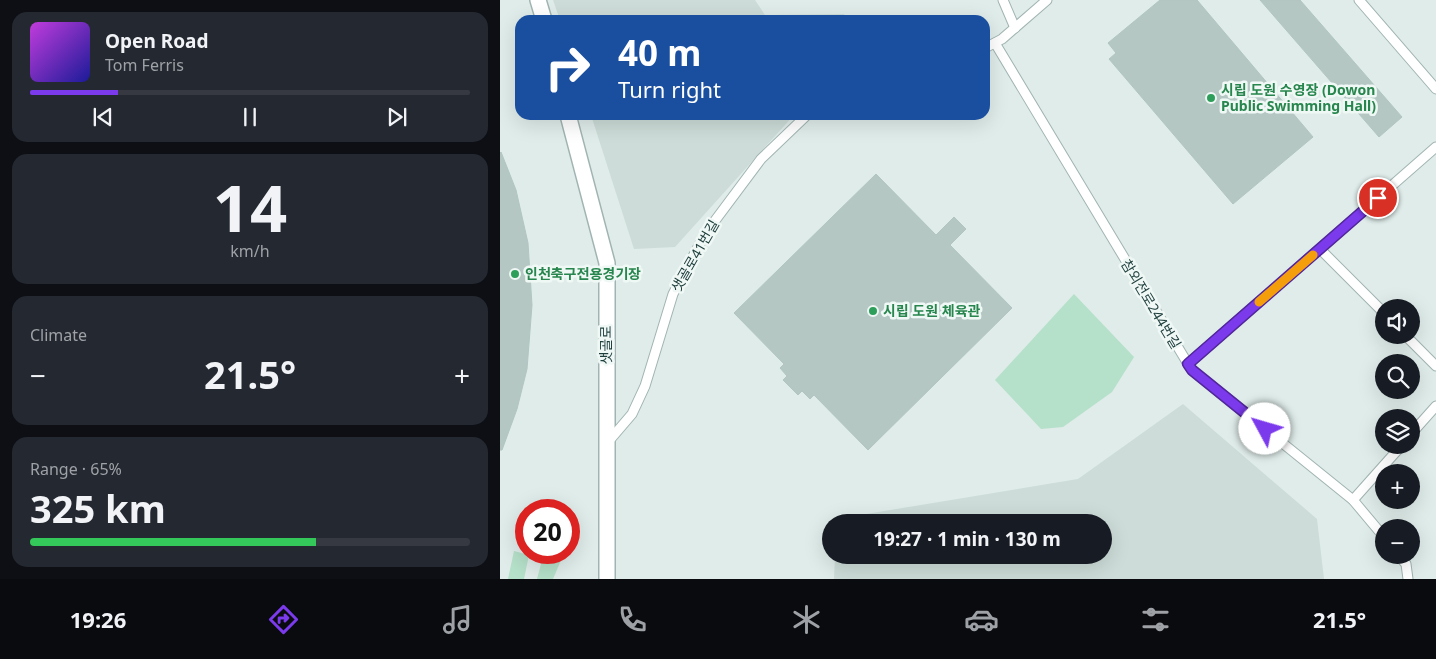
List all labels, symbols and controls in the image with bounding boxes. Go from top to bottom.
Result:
text: Open Road [105,28,208,54]
text: 40 m [618,29,701,76]
icon: right [535,35,600,100]
text: Tom Ferris [105,54,184,76]
text: Turn right [618,74,721,104]
place label: 시립 도원 수영장 (Dowon Public Swimming Hall) [1221,80,1376,115]
marker: 시립 도원 수영장 (Dowon Public Swimming Hall) [1205,92,1217,104]
icon: previous [89,103,117,131]
icon: pause [236,103,264,131]
icon: next [383,103,411,131]
text: 14 [213,163,287,251]
pin [1357,177,1399,219]
icon: arrive [1364,184,1392,212]
street label: 샛골로41번길 [666,216,723,295]
text: km/h [230,240,270,262]
street label: 참외전로244번길 [1117,255,1186,352]
place label: 인천축구전용경기장 [525,264,641,283]
marker: 인천축구전용경기장 [509,268,521,280]
map controls [1375,299,1420,564]
button: sound [1375,299,1420,344]
place label: 시립 도원 체육관 [883,301,981,320]
marker: 시립 도원 체육관 [867,305,879,317]
text: Climate [30,324,87,346]
street label: 샛골로 [596,326,615,364]
text: 21.5° [204,348,296,400]
button: search [1375,354,1420,399]
text: − [30,356,46,394]
text: + [454,356,470,394]
position arrow [1238,402,1290,454]
button: layers [1375,409,1420,454]
text: Range · 65% [30,458,122,480]
button: + [1375,464,1420,509]
text: 325 km [30,482,166,534]
speed limit sign: 20 [515,499,580,564]
button: − [1375,519,1420,564]
text: 19:27 · 1 min · 130 m [873,526,1061,552]
icon: directions [266,602,301,637]
icon: music [440,602,475,637]
icon: phone [615,602,650,637]
icon: climate [789,602,824,637]
icon: car [964,602,999,637]
icon: filters [1138,602,1173,637]
text: 19:26 [70,604,126,634]
text: 21.5° [1313,604,1366,634]

